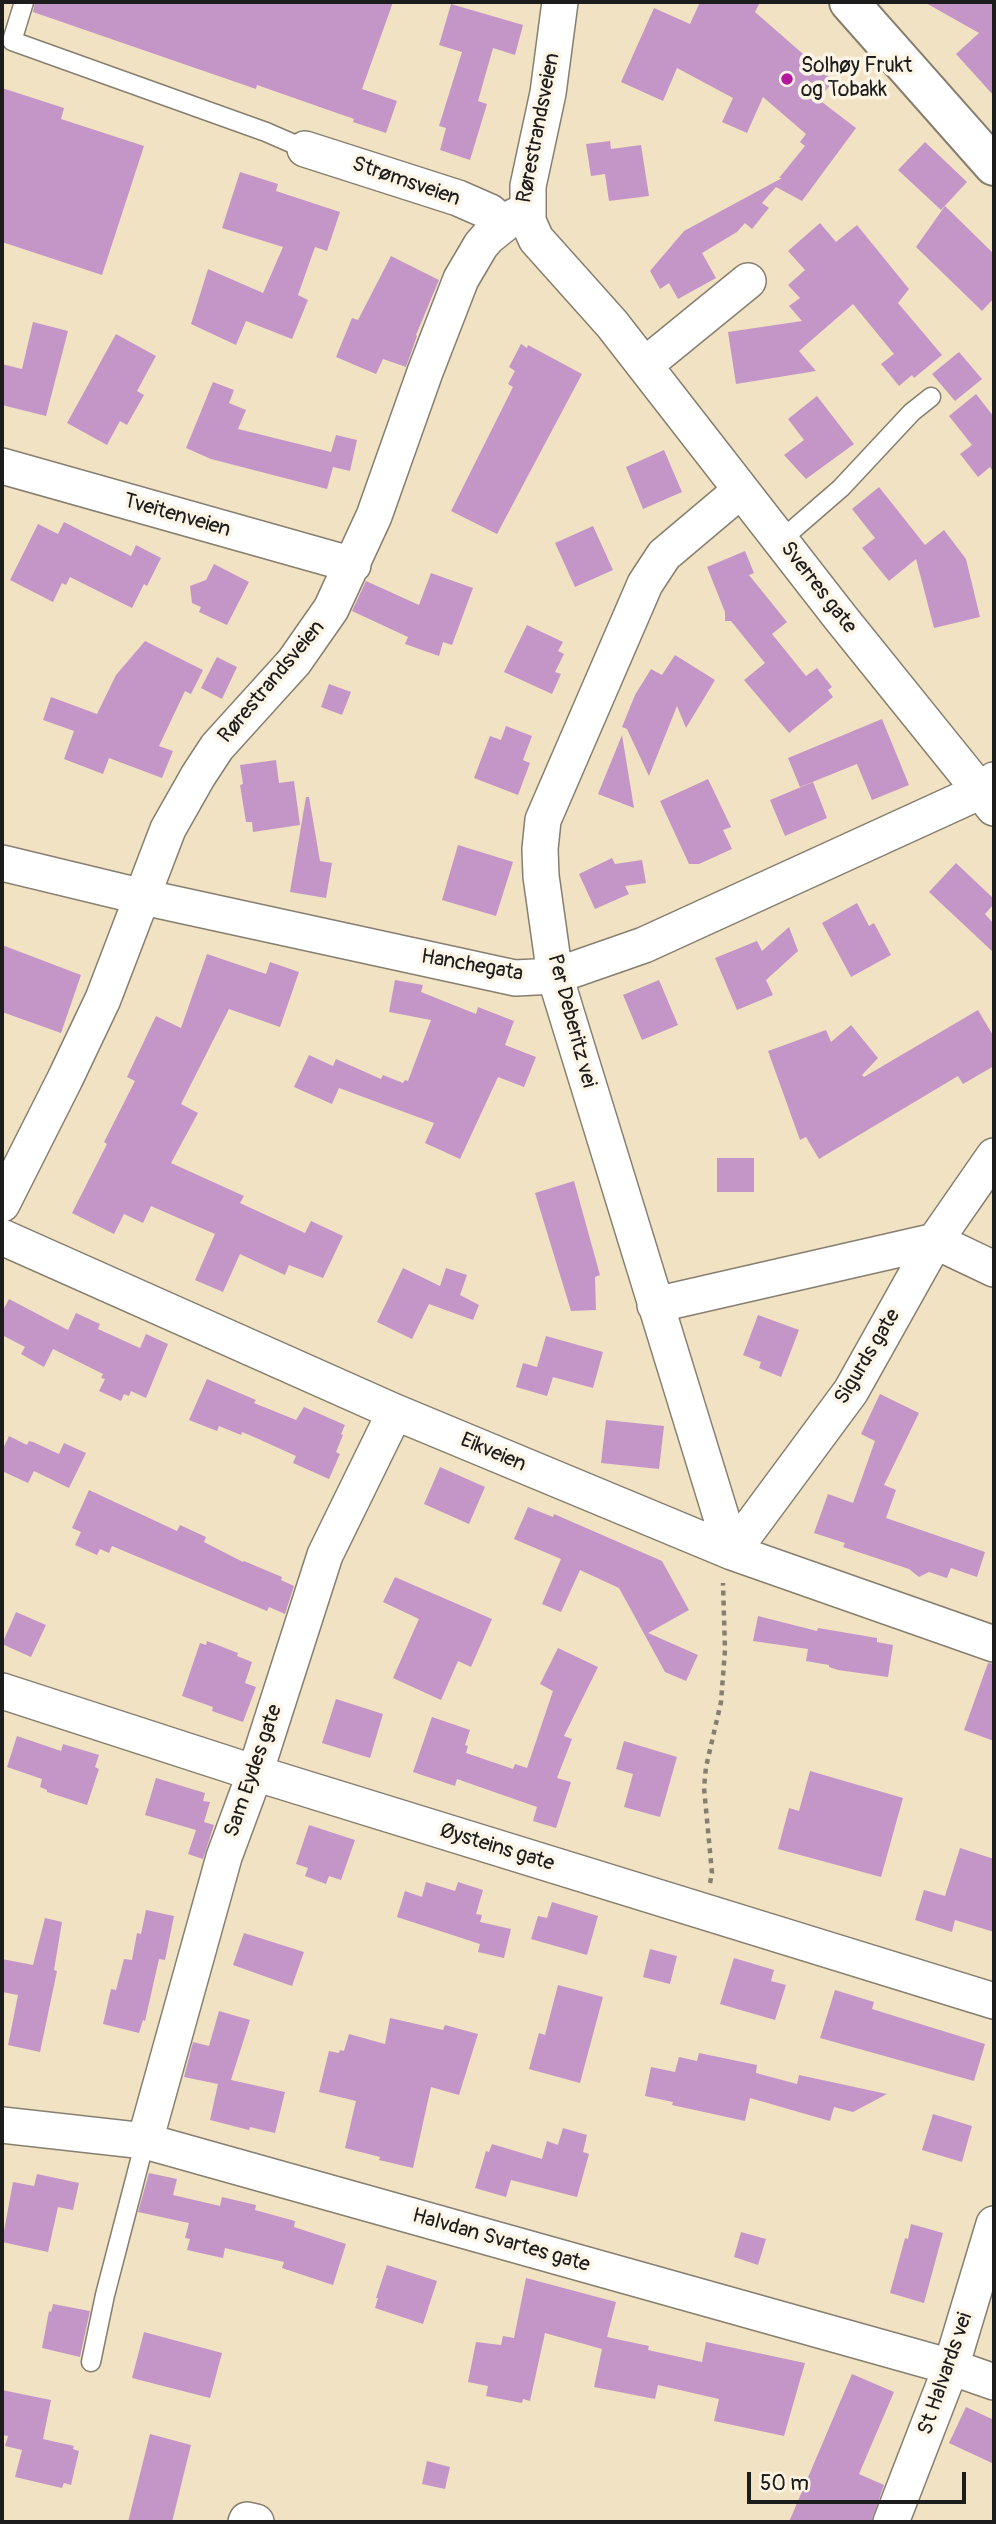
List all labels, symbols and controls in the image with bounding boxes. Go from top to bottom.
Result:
street label: Rørestrandsveien [512,51,566,205]
place label: Solhøy Frukt og Tobakk [801,54,912,104]
marker: Solhøy Frukt og Tobakk [779,71,795,87]
street label: Strømsveien [349,152,463,212]
street label: Tveitenveien [121,489,233,543]
street label: Sverres gate [774,537,862,639]
street label: Rørestrandsveien [213,616,331,748]
street label: Hanchegata [419,945,525,987]
street label: Per Deberitz vei [541,952,601,1090]
street label: Sigurds gate [830,1305,906,1409]
street label: Eikveien [456,1428,530,1478]
street label: Sam Eydes gate [220,1701,288,1841]
street label: Øysteins gate [437,1819,557,1877]
street label: Halvdan Svartes gate [409,2204,593,2278]
street label: St Halvards vei [913,2310,979,2438]
scale bar [751,2458,970,2502]
text: 50 m [760,2470,809,2497]

